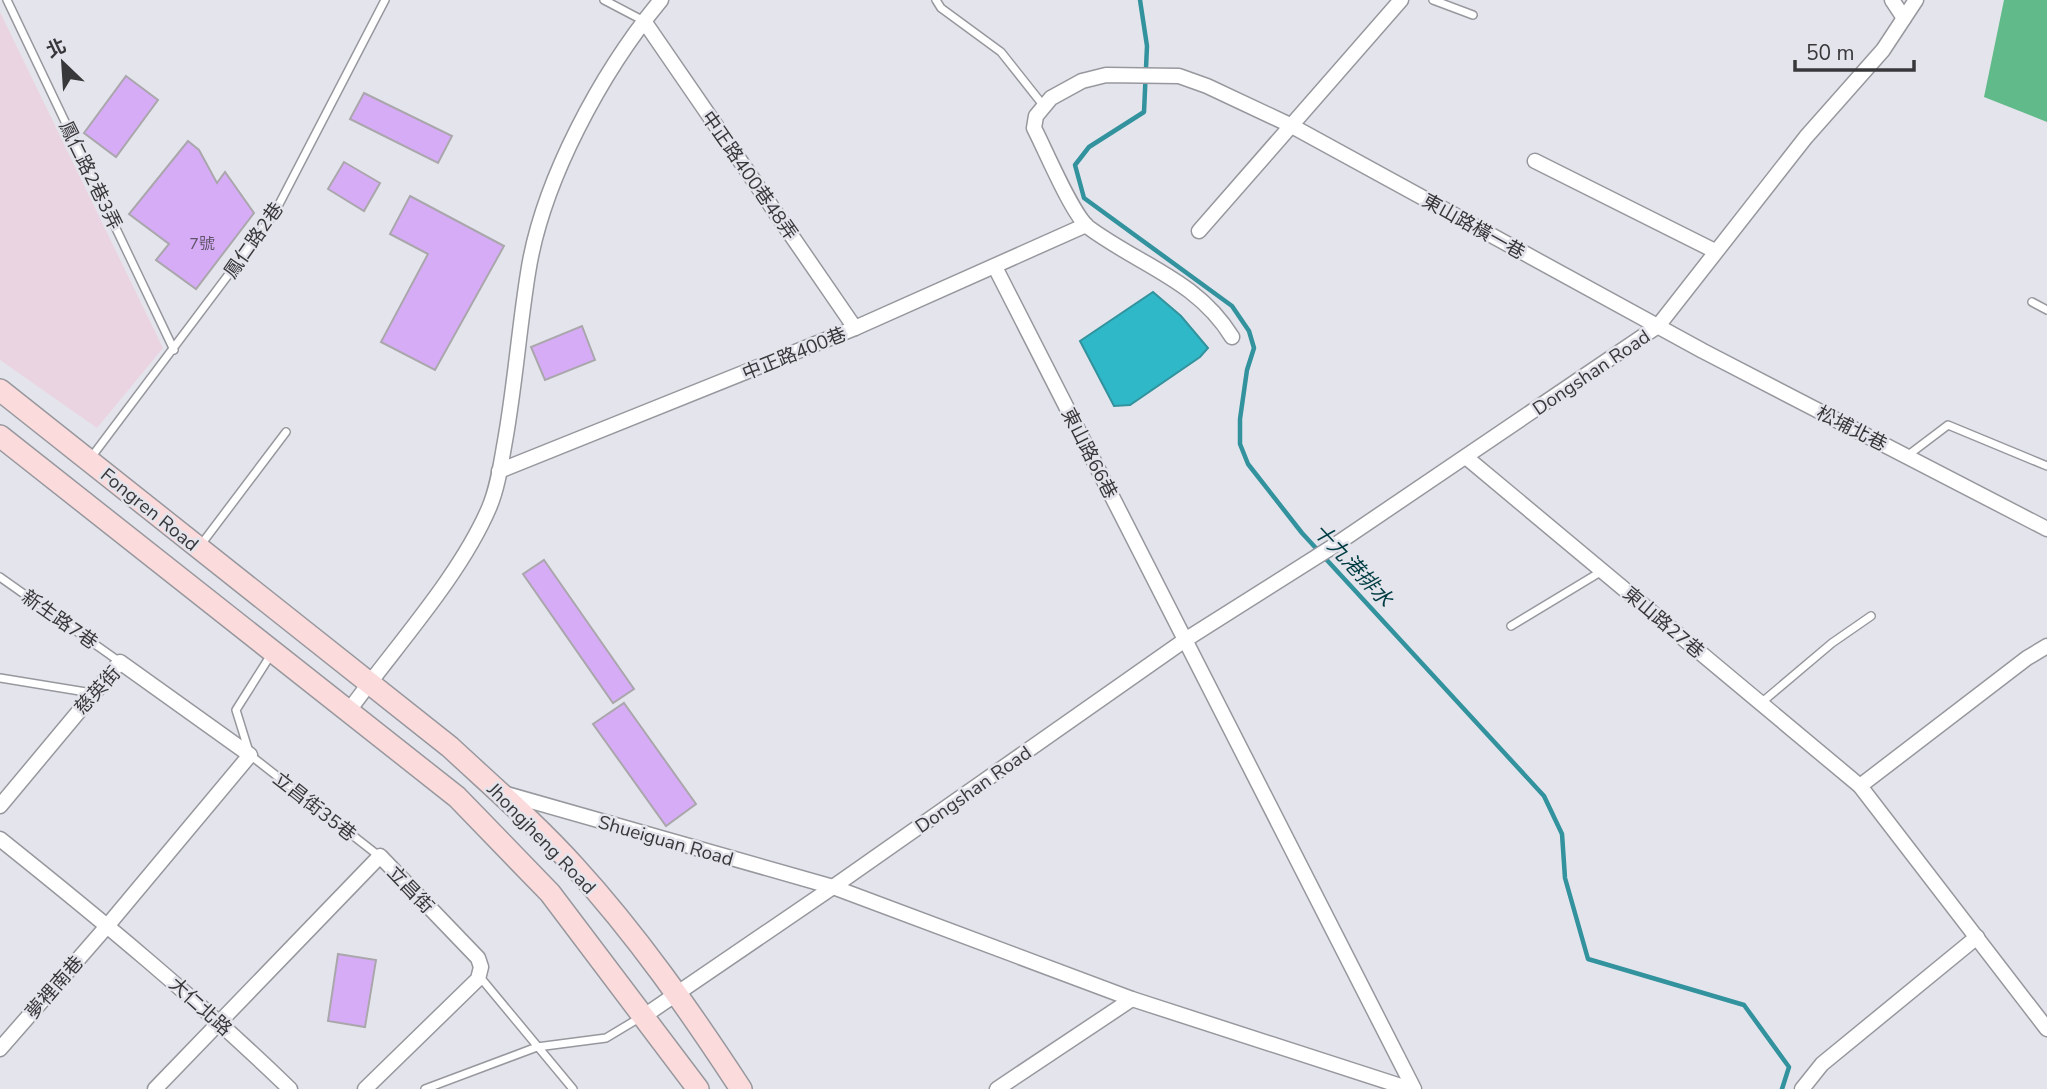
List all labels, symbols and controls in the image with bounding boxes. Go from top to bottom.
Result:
north arrow [28,28,98,98]
scale bar [1795,28,1914,72]
text: 北 [42,33,70,64]
text: 50 m [1806,39,1855,67]
street label: 中正路400巷48弄 [695,106,803,245]
street label: 鳳仁路2巷3弄 [53,117,128,234]
street label: 東山路橫一巷 [1417,188,1530,266]
street label: 鳳仁路2巷 [218,197,290,284]
house number: 7號 [189,233,215,255]
street label: 中正路400巷 [738,321,850,387]
street label: Dongshan Road [1528,324,1655,422]
street label: 松埔北巷 [1812,400,1891,458]
street label: 東山路66巷 [1055,404,1123,503]
street label: Fongren Road [95,462,204,557]
water label: 十九港排水 [1307,517,1400,614]
street label: 東山路27巷 [1617,581,1710,664]
street label: 新生路7巷 [16,584,103,656]
street label: 慈英街 [69,661,127,720]
street label: Dongshan Road [910,740,1037,840]
street label: 立昌街35巷 [267,766,361,847]
street label: Jhongjheng Road [481,776,601,900]
street label: Shueiguan Road [595,809,736,873]
street label: 立昌街 [381,860,439,919]
street label: 夢裡南巷 [20,950,90,1025]
street label: 大仁北路 [163,972,237,1042]

